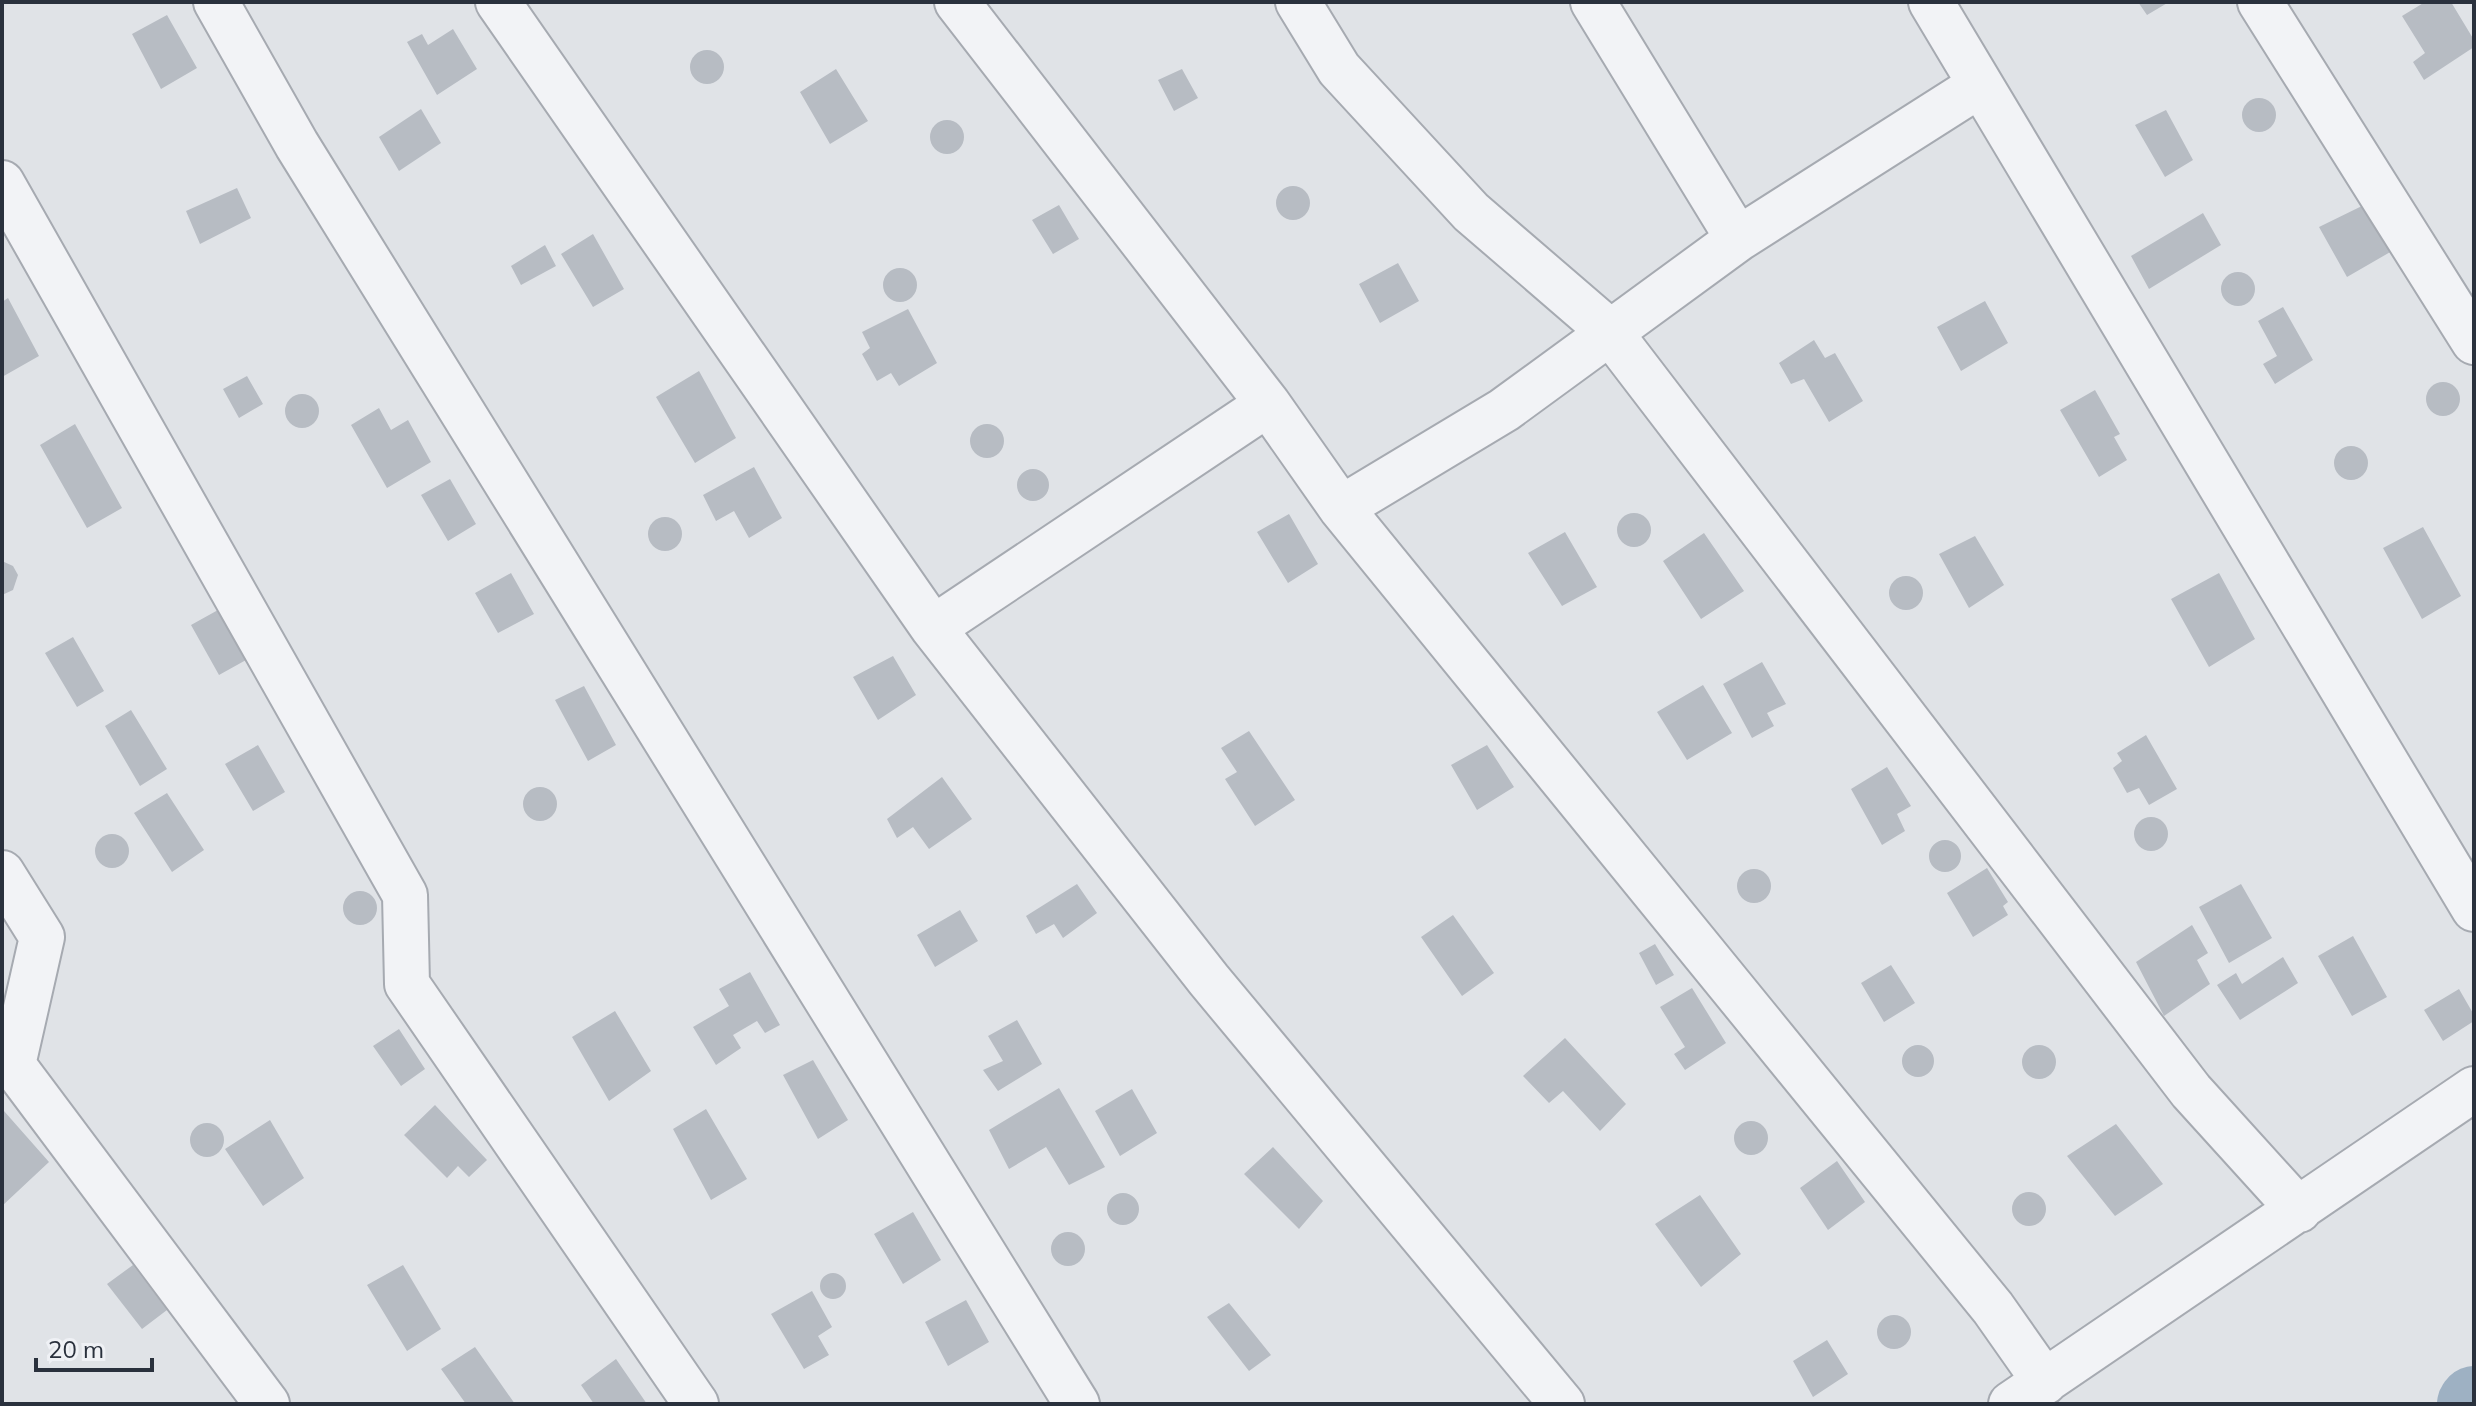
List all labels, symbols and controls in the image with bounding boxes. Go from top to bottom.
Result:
scale bar [36,1322,152,1372]
text: 20 m [48,1334,104,1364]

